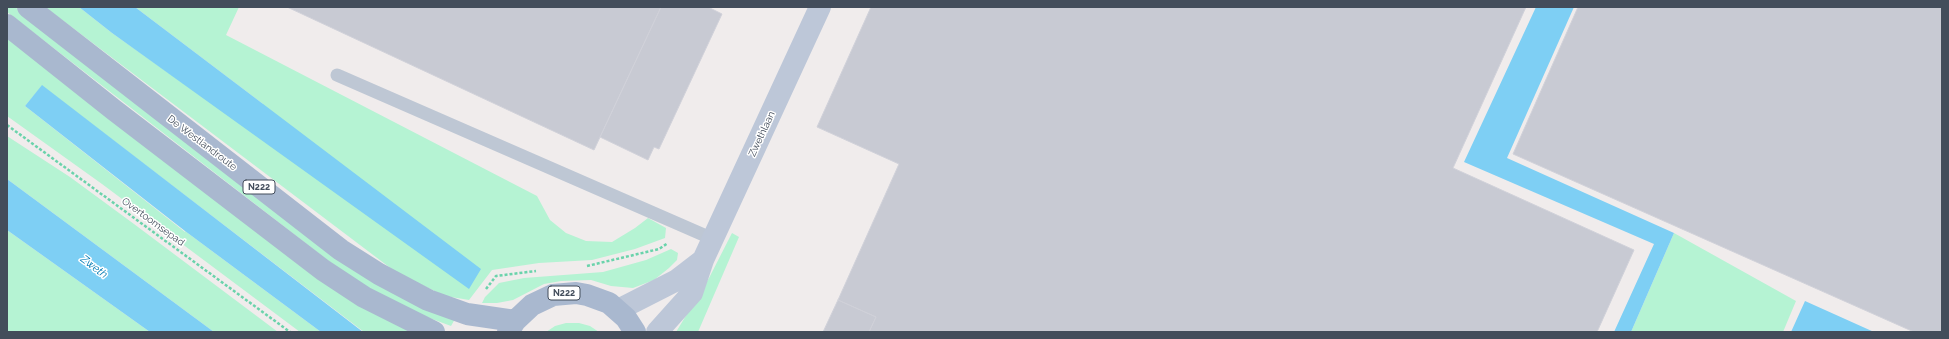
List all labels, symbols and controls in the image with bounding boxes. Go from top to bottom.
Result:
street label: Zwethlaan [746,109,778,159]
street label: De Westlandroute [165,113,239,173]
road number: N222 [243,180,275,194]
street label: Overtoomsepad [119,195,187,249]
water label: Zweth [78,253,110,281]
road number: N222 [548,286,580,300]

